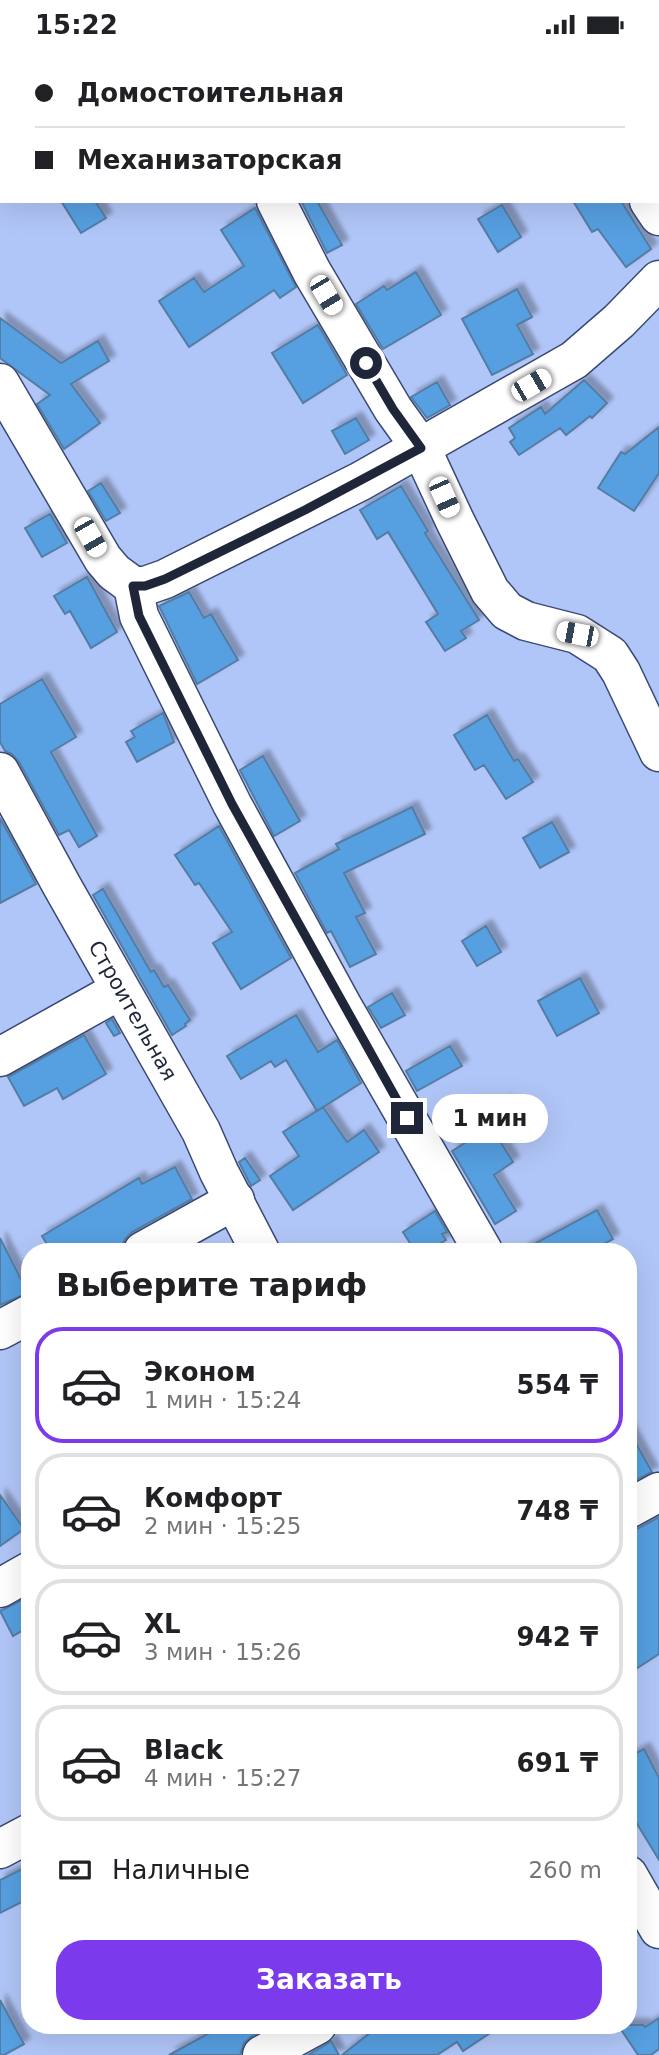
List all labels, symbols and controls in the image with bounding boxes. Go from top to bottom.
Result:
text: 15:22 [35,10,118,40]
text: Домостоительная [77,78,344,108]
text: Механизаторская [77,145,343,175]
car [307,272,346,318]
route start [350,347,382,379]
car [508,365,555,405]
car [426,474,463,520]
car [71,514,110,560]
car [555,620,600,648]
street label: Строительная [84,936,182,1085]
callout: 1 мин [432,1093,547,1143]
route end [391,1102,423,1134]
text: 1 мин [453,1105,527,1131]
text: Выберите тариф [56,1266,367,1304]
icon: car [60,1354,123,1417]
text: Эконом [144,1357,256,1387]
text: 554 ₸ [517,1370,598,1400]
text: 1 мин · 15:24 [144,1387,302,1413]
icon: car [60,1480,123,1543]
text: Комфорт [144,1483,282,1513]
text: 748 ₸ [517,1496,598,1526]
text: 2 мин · 15:25 [144,1513,302,1539]
icon: car [60,1606,123,1669]
text: XL [144,1609,181,1639]
text: 942 ₸ [517,1622,598,1652]
text: 3 мин · 15:26 [144,1639,302,1665]
icon: car [60,1732,123,1795]
text: Black [144,1735,223,1765]
text: 691 ₸ [517,1748,598,1778]
text: 4 мин · 15:27 [144,1765,302,1791]
icon: cash [56,1851,94,1889]
text: Наличные [112,1855,250,1885]
text: 260 m [528,1857,602,1883]
button: Заказать [56,1940,602,2020]

